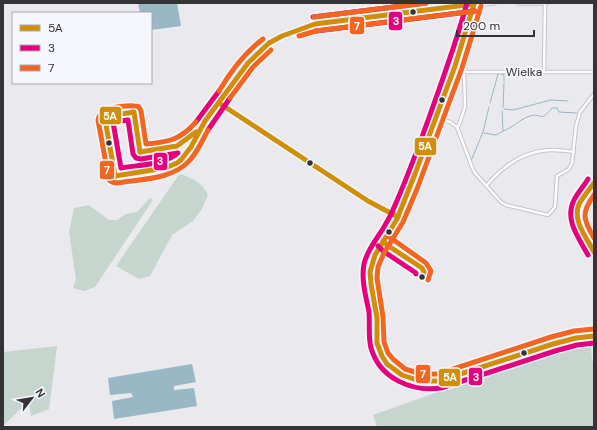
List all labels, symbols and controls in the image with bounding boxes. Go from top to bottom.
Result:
unlabelled marker [408,7,418,17]
line badge: 3 [388,11,403,31]
legend [12,12,152,84]
scale bar [457,12,534,38]
text: 3 [393,14,399,28]
line badge: 7 [349,16,365,35]
text: 200 m [463,18,500,34]
text: 7 [354,19,360,33]
text: 5A [48,20,63,36]
text: 3 [48,40,55,56]
text: 7 [48,60,54,76]
street label: Wielka [506,64,542,80]
unlabelled marker [437,95,447,105]
line badge: 5A [99,106,122,125]
text: 5A [103,109,117,123]
line badge: 5A [414,137,437,156]
unlabelled marker [104,138,114,148]
text: 5A [418,139,432,153]
line badge: 3 [153,152,168,171]
text: 3 [157,154,163,168]
unlabelled marker [305,158,315,168]
line badge: 7 [99,160,115,180]
text: 7 [104,163,110,177]
unlabelled marker [384,227,394,237]
unlabelled marker [417,272,427,282]
unlabelled marker [519,348,529,358]
line badge: 7 [415,364,431,384]
text: 7 [420,367,426,381]
line badge: 3 [468,367,483,386]
line badge: 5A [438,368,461,387]
text: 5A [443,370,457,384]
text: 3 [473,370,479,384]
north arrow [12,378,52,418]
text: N [33,386,49,400]

